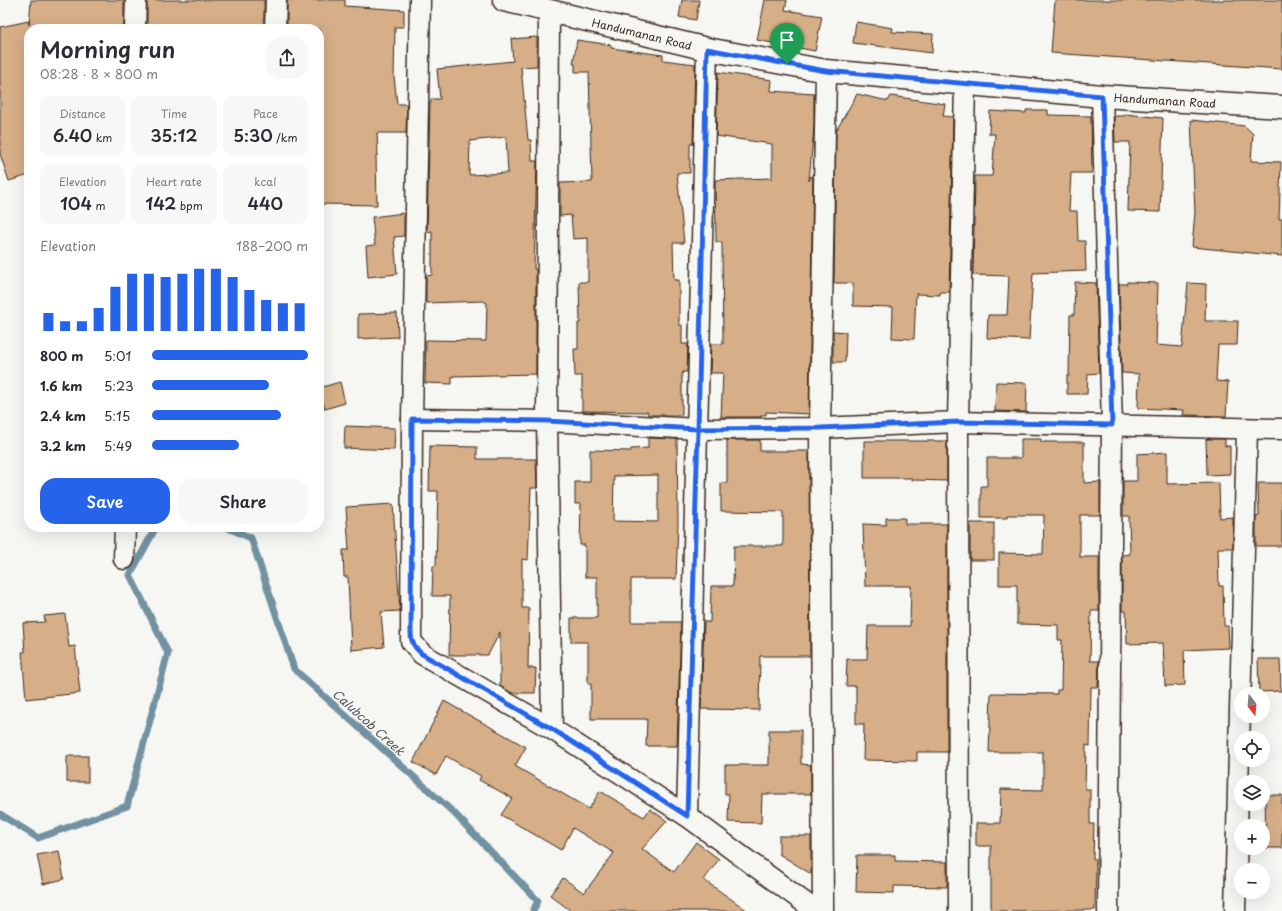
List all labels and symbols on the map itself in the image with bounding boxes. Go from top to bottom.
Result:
street label: Handumanan Road [590,13,694,54]
pin [770,23,804,64]
street label: Handumanan Road [1113,88,1217,111]
water label: Calubcob Creek [329,685,410,760]
north arrow [1234,687,1270,723]

